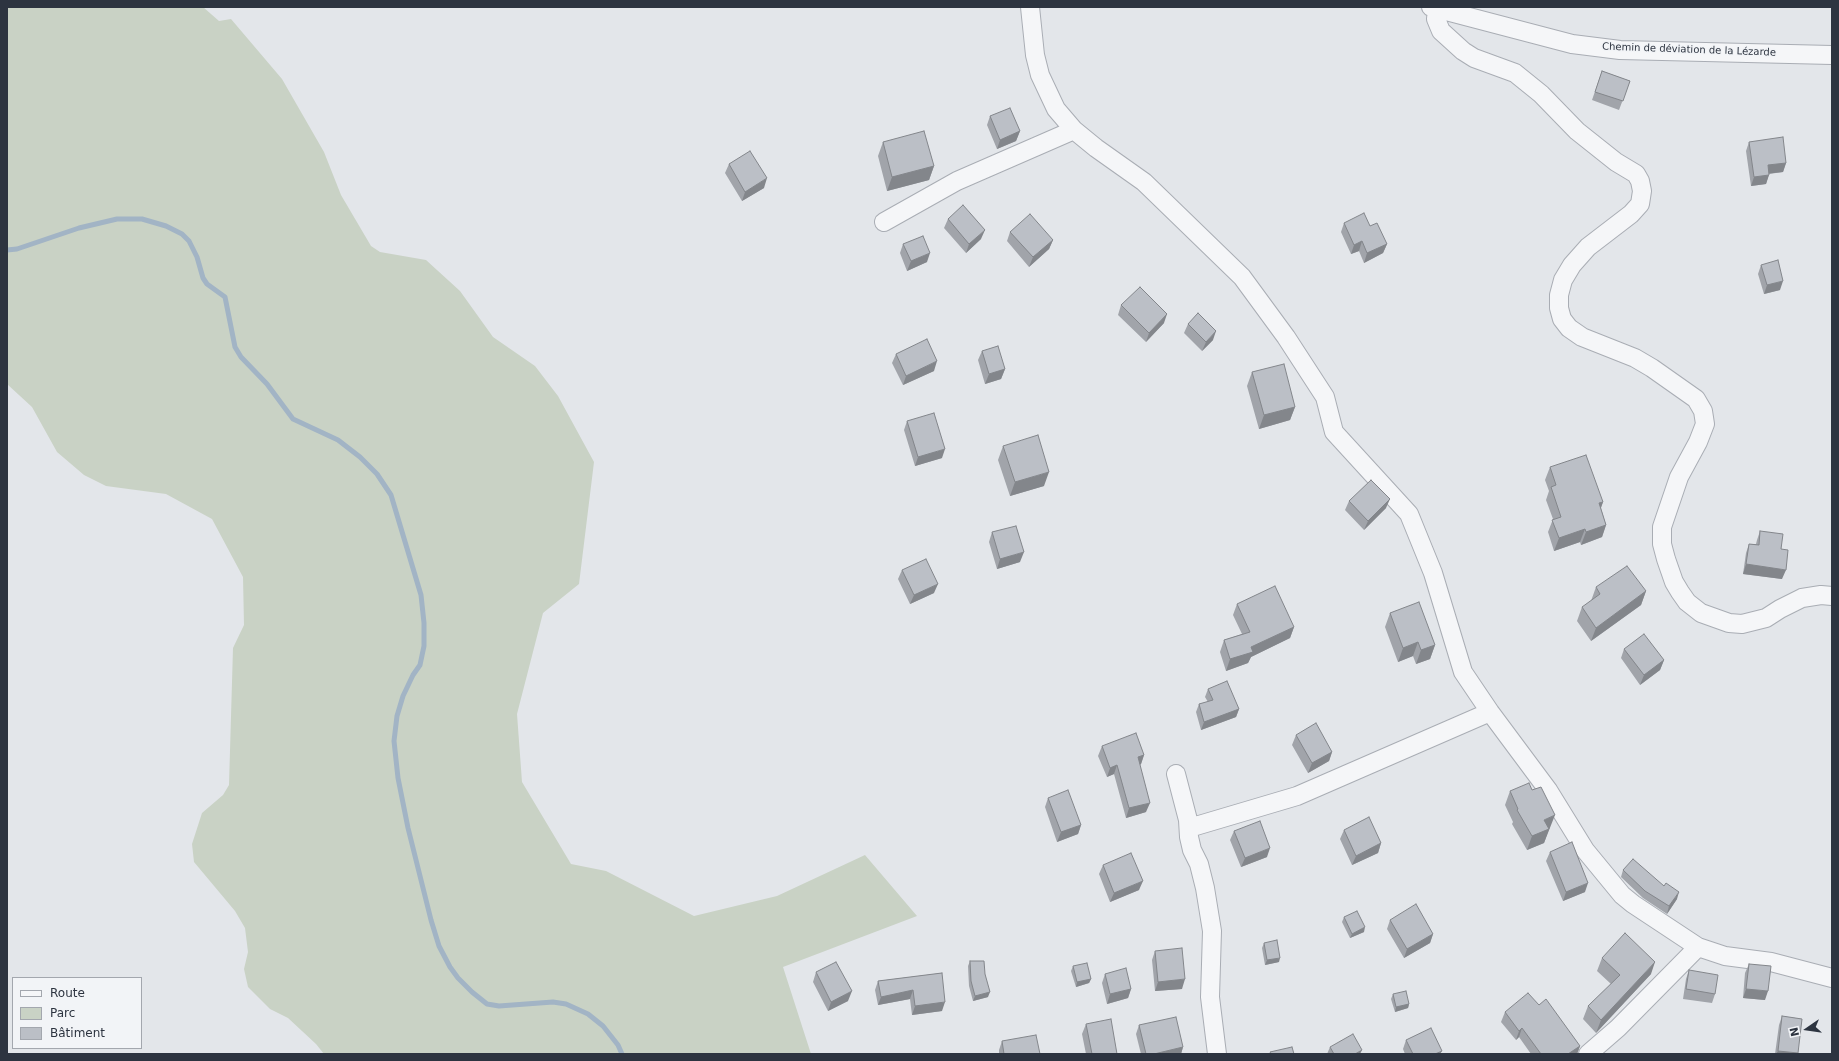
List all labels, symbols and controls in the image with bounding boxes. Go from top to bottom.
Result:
street label: Chemin de déviation de la Lézarde [1602,41,1776,59]
legend [12,977,142,1049]
text: Route [50,986,85,1000]
text: Parc [50,1006,75,1020]
north arrow [1787,1009,1827,1049]
text: Bâtiment [50,1026,105,1040]
text: N [1787,1026,1802,1038]

